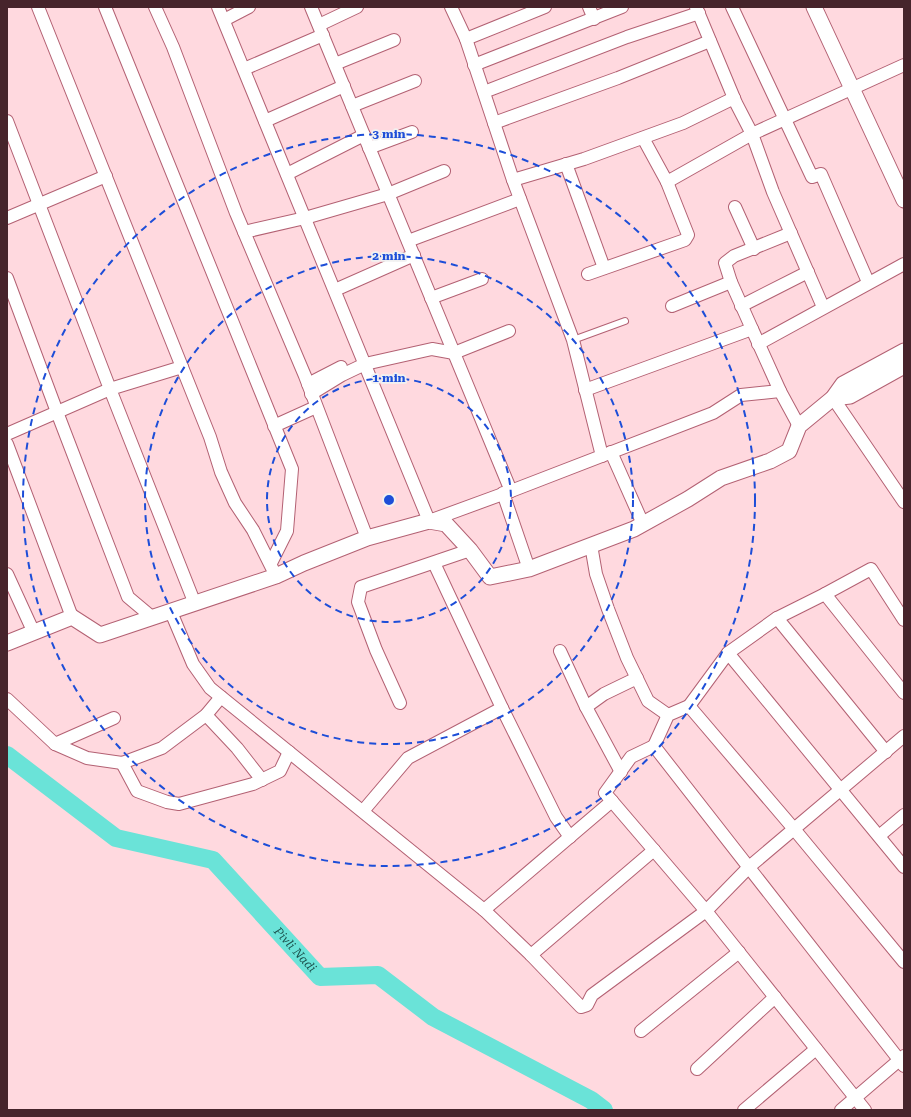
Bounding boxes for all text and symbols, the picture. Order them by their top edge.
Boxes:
text: 3 min [372,127,406,141]
text: 2 min [372,249,406,263]
text: 1 min [372,371,406,385]
centre of rings [382,493,396,507]
water label: Pivli Nadi [270,924,319,975]

